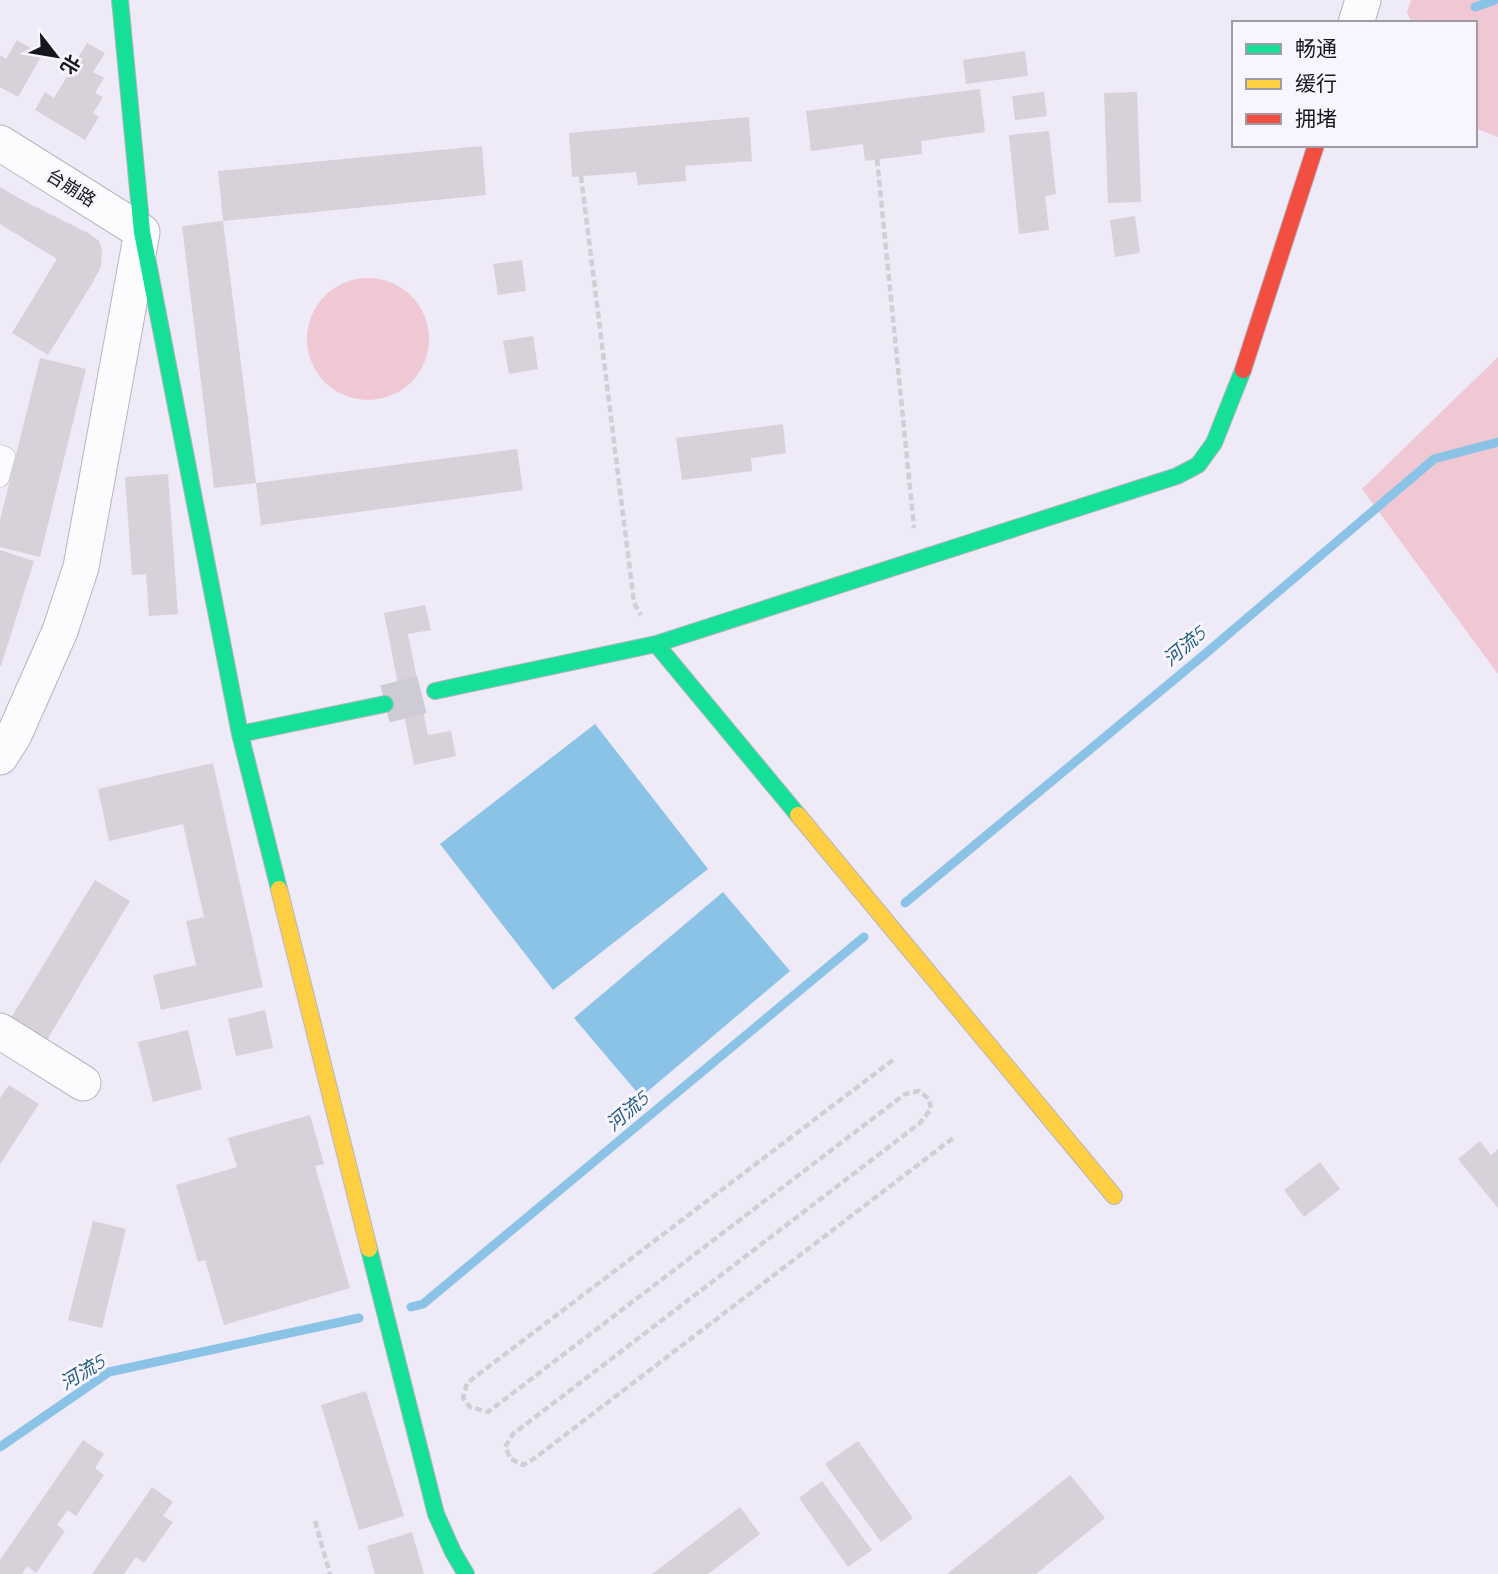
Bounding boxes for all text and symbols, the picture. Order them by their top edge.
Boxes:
north arrow [21,21,91,91]
legend [1232,21,1477,147]
text: 畅通 [1295,35,1337,61]
text: 北 [55,50,86,79]
text: 缓行 [1295,70,1337,96]
text: 拥堵 [1295,105,1337,131]
street label: 台崩路 [42,164,100,212]
water label: 河流5 [1158,620,1212,671]
water label: 河流5 [601,1085,655,1136]
water label: 河流5 [55,1348,111,1395]

